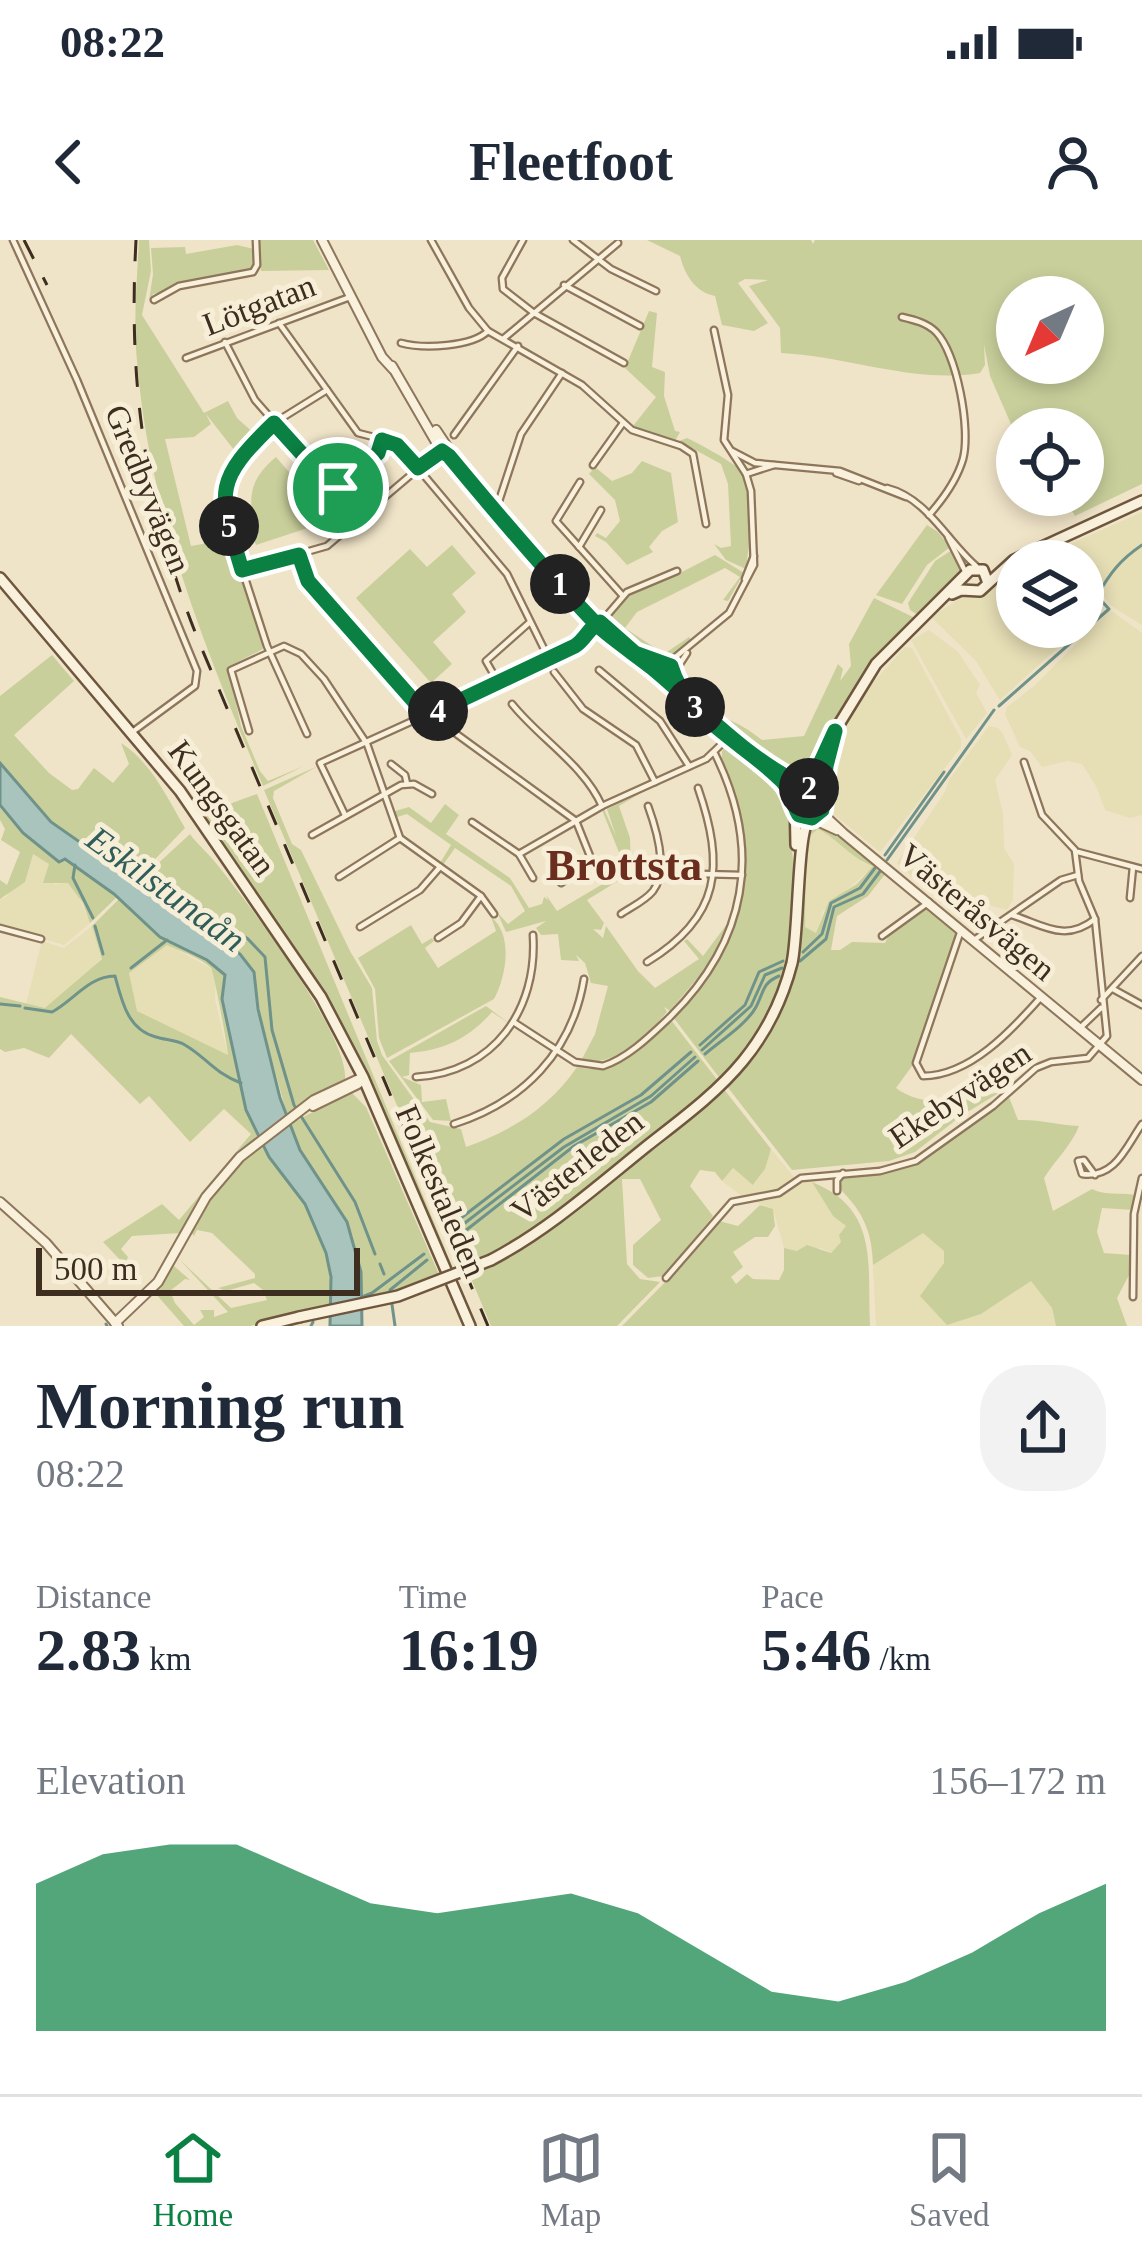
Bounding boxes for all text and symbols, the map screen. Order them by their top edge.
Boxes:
text: 08:22 [60,17,165,67]
icon: back [36,129,102,195]
icon: person [1040,129,1106,195]
text: Fleetfoot [469,132,673,192]
street label: Lötgatan [198,267,320,343]
north arrow [996,276,1104,384]
map controls [996,276,1104,648]
street label: Gredbyvägen [98,400,198,578]
button: locate [996,408,1104,516]
pin [287,437,389,539]
icon: arrive [305,455,371,521]
pin: 5 [199,496,259,556]
text: 5 [221,508,237,544]
button: layers [996,540,1104,648]
pin: 1 [530,554,590,614]
text: 1 [552,566,568,602]
pin: 3 [665,677,725,737]
pin: 4 [408,681,468,741]
text: 3 [687,689,703,725]
text: 4 [430,693,446,729]
street label: Kungsgatan [161,734,283,882]
pin: 2 [779,758,839,818]
text: 2 [801,770,817,806]
water label: Eskilstunaån [78,818,253,960]
street label: Västeråsvägen [892,836,1062,988]
district label: Brottsta [546,840,702,890]
street label: Ekebyvägen [882,1034,1038,1156]
street label: Folkestaleden [389,1100,493,1282]
street label: Västerleden [504,1103,650,1229]
scale bar [36,1242,360,1295]
text: 500 m [54,1251,137,1287]
button: share [980,1365,1106,1491]
text: Morning run [36,1369,405,1442]
text: 08:22 [36,1452,125,1495]
text: Distance [36,1579,151,1615]
text: Time [399,1579,467,1615]
text: Pace [761,1579,824,1615]
text: 2.83 [36,1617,141,1683]
text: 16:19 [399,1617,539,1683]
text: 5:46 [761,1617,871,1683]
text: km [141,1641,191,1677]
text: /km [871,1641,931,1677]
text: Elevation [36,1759,185,1802]
text: 156–172 m [929,1759,1106,1802]
tab: Home [152,2125,233,2234]
tab: Map [538,2125,604,2234]
tab: Saved [909,2125,990,2234]

